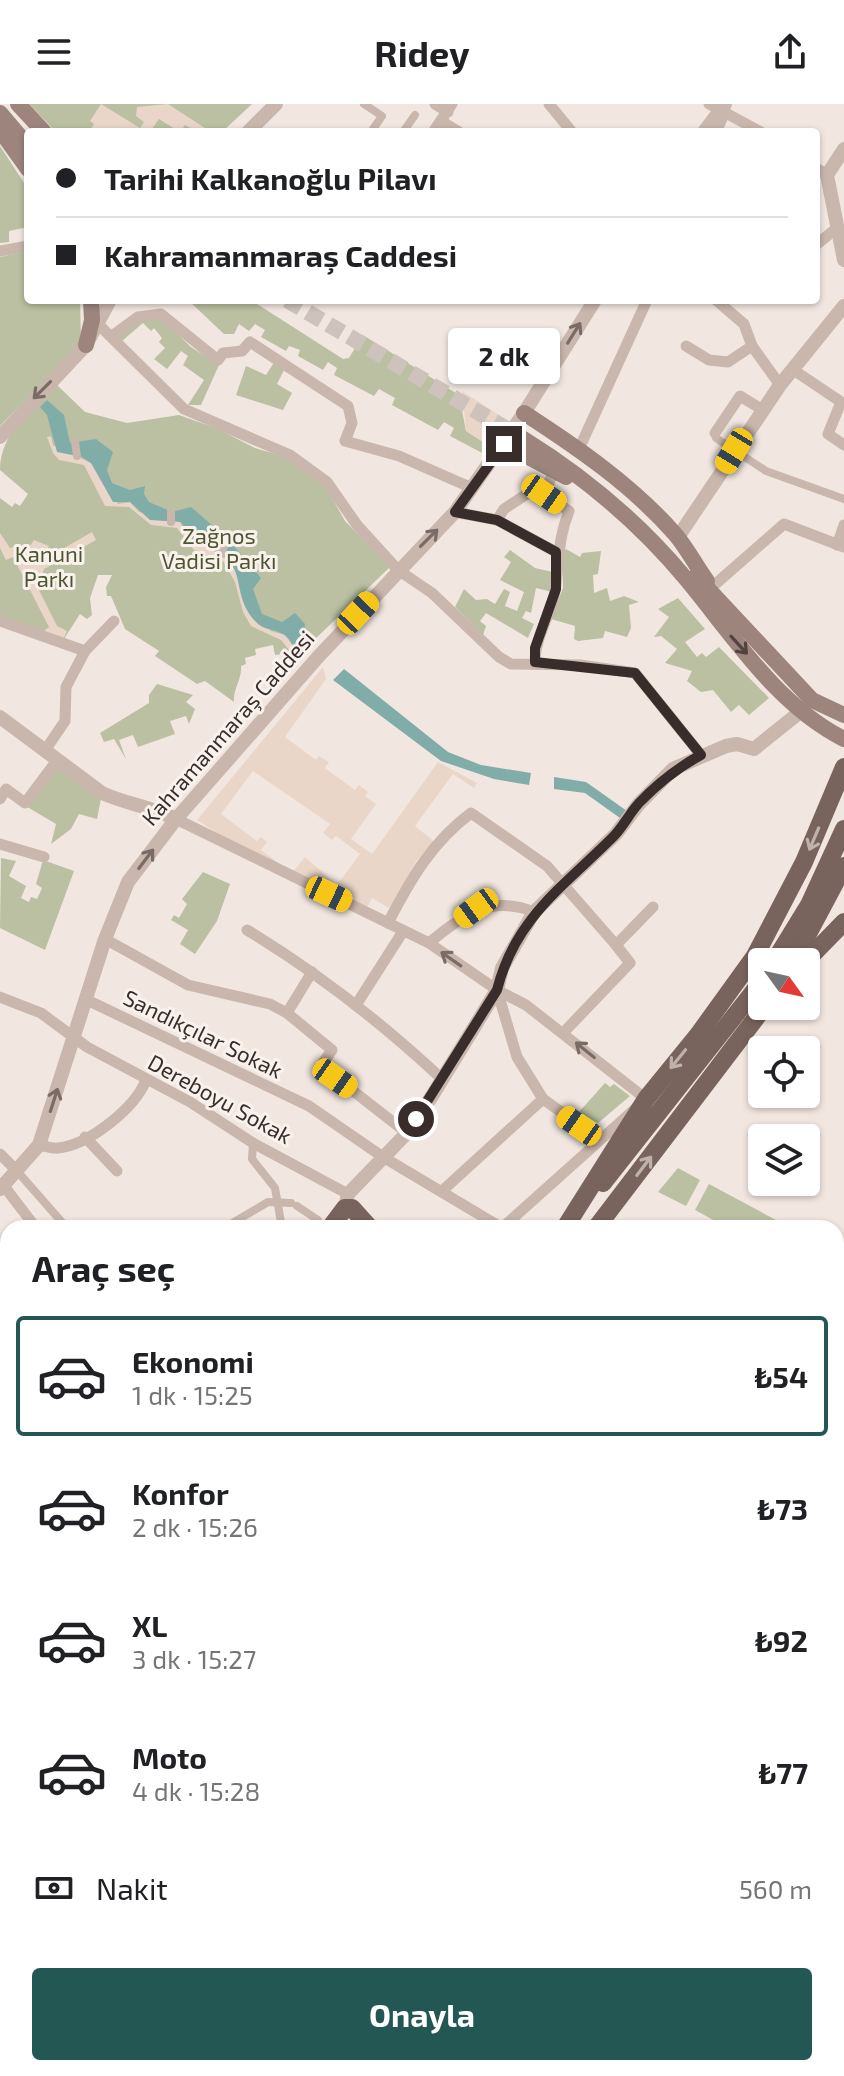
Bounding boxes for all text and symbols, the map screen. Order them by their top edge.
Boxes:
icon: menu [32,30,76,74]
icon: share [768,30,812,74]
text: Ridey [374,31,470,74]
text: Tarihi Kalkanoğlu Pilavı [104,160,437,196]
text: Kahramanmaraş Caddesi [104,237,457,273]
one-way arrow [566,322,583,344]
callout: 2 dk [448,328,560,384]
text: 2 dk [479,340,529,371]
one-way arrow [32,380,51,400]
car [711,424,757,478]
route end [486,426,522,462]
car [517,470,571,518]
park label: Zağnos Vadisi Parkı [162,522,276,573]
one-way arrow [419,529,438,548]
park label: Kanuni Parkı [15,540,83,591]
car [333,587,383,639]
street label: Kahramanmaraş Caddesi [136,625,320,831]
one-way arrow [730,634,748,654]
one-way arrow [806,826,821,851]
one-way arrow [137,849,154,870]
car [302,873,356,915]
car [450,884,502,932]
north arrow [748,948,820,1020]
map controls [748,948,820,1196]
one-way arrow [441,951,462,968]
street label: Sandıkçılar Sokak [119,983,287,1085]
button: locate [748,1036,820,1108]
one-way arrow [575,1041,596,1059]
street label: Dereboyu Sokak [144,1048,297,1148]
one-way arrow [669,1049,687,1069]
car [308,1054,362,1102]
one-way arrow [47,1088,62,1113]
route start [398,1101,434,1137]
car [552,1102,606,1150]
button: layers [748,1124,820,1196]
one-way arrow [635,1156,652,1177]
text: Araç seç [32,1246,175,1289]
icon: car [36,1340,108,1412]
text: Ekonomi [132,1343,254,1379]
text: ₺54 [754,1358,808,1394]
text: 1 dk · 15:25 [132,1379,253,1410]
icon: car [36,1472,108,1544]
text: Konfor [132,1475,229,1511]
text: ₺73 [757,1490,808,1526]
text: 2 dk · 15:26 [132,1511,258,1542]
icon: car [36,1604,108,1676]
text: XL [132,1607,167,1643]
text: ₺92 [755,1622,808,1658]
text: 3 dk · 15:27 [132,1643,256,1674]
icon: car [36,1736,108,1808]
text: Moto [132,1739,207,1775]
text: ₺77 [758,1754,808,1790]
text: 4 dk · 15:28 [132,1775,260,1806]
icon: cash [32,1866,76,1910]
text: Nakit [96,1870,168,1906]
text: 560 m [739,1873,812,1904]
button: Onayla [32,1968,812,2060]

